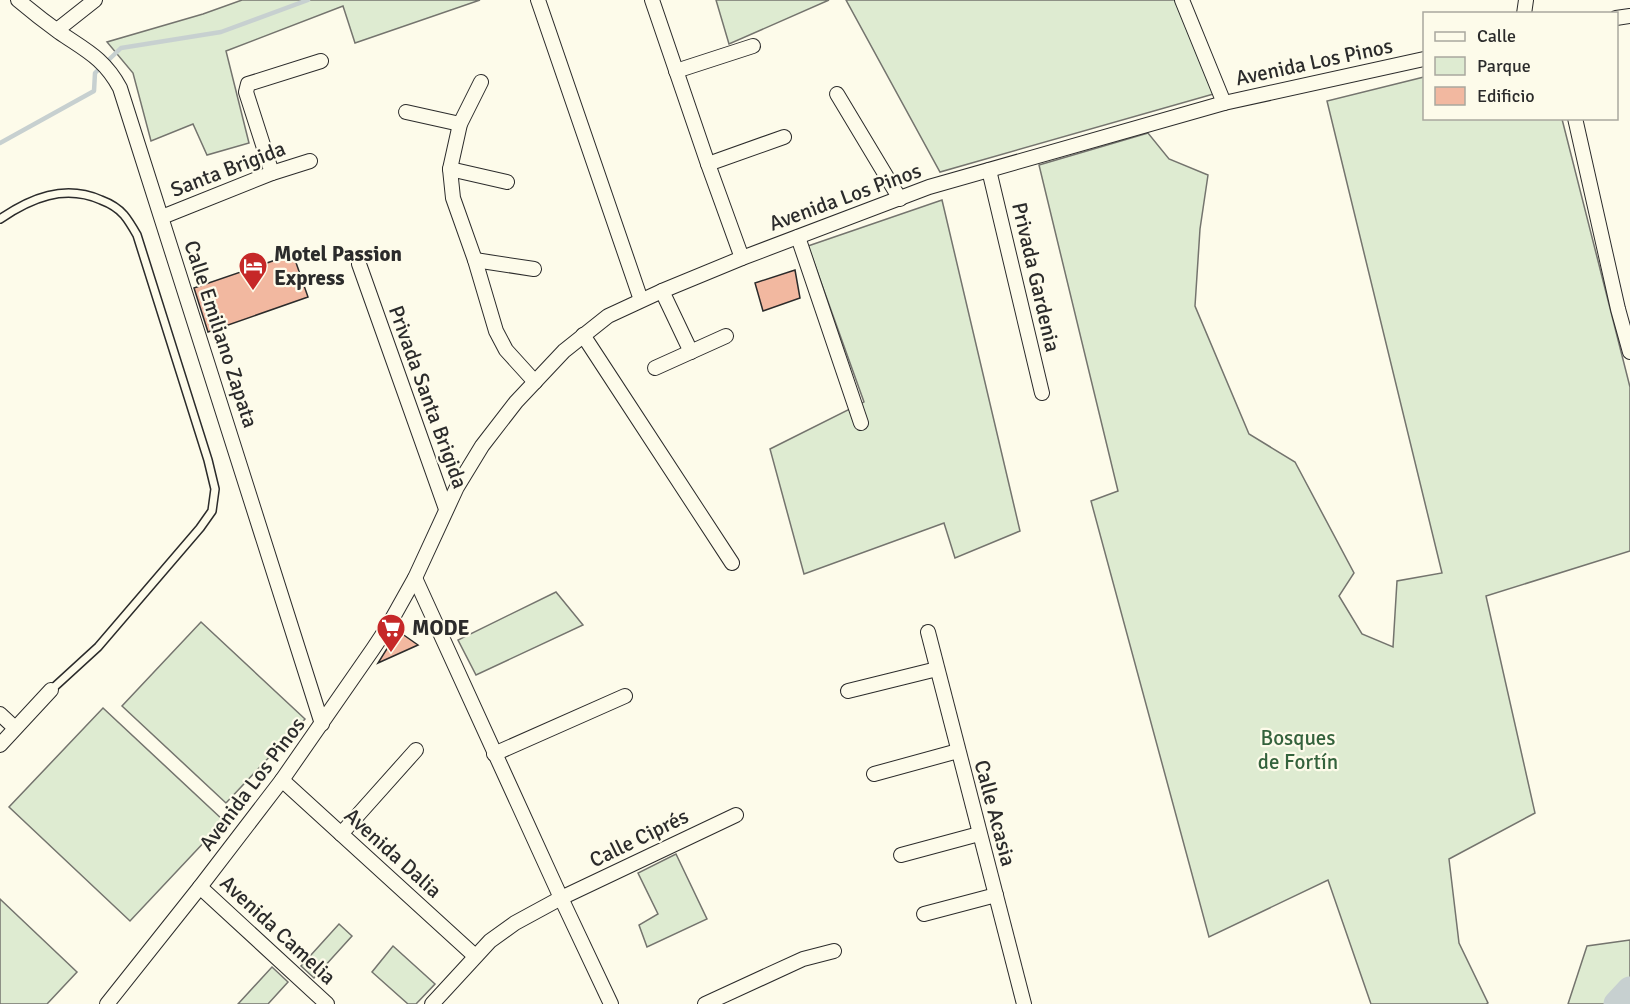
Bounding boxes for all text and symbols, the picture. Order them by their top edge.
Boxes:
legend [1423,12,1618,120]
text: Calle [1477,25,1516,47]
street label: Avenida Los Pinos [1233,33,1395,91]
text: Parque [1477,55,1531,77]
text: Edificio [1477,85,1535,107]
street label: Santa Brigida [167,135,289,203]
street label: Avenida Los Pinos [765,157,925,237]
street label: Privada Gardenia [1006,200,1066,354]
street label: Calle Emiliano Zapata [178,237,264,431]
place label: Motel Passion Express [274,241,402,291]
hotel icon: Motel Passion Express [237,250,269,292]
street label: Privada Santa Brigida [383,302,473,492]
supermarket icon: MODE [375,612,407,654]
place label: MODE [412,615,470,641]
street label: Avenida Los Pinos [193,712,311,856]
park label: Bosques de Fortín [1258,725,1338,775]
street label: Calle Acasia [968,757,1022,869]
street label: Avenida Dalia [339,802,447,904]
street label: Calle Ciprés [585,803,693,873]
street label: Avenida Camelia [215,870,341,990]

